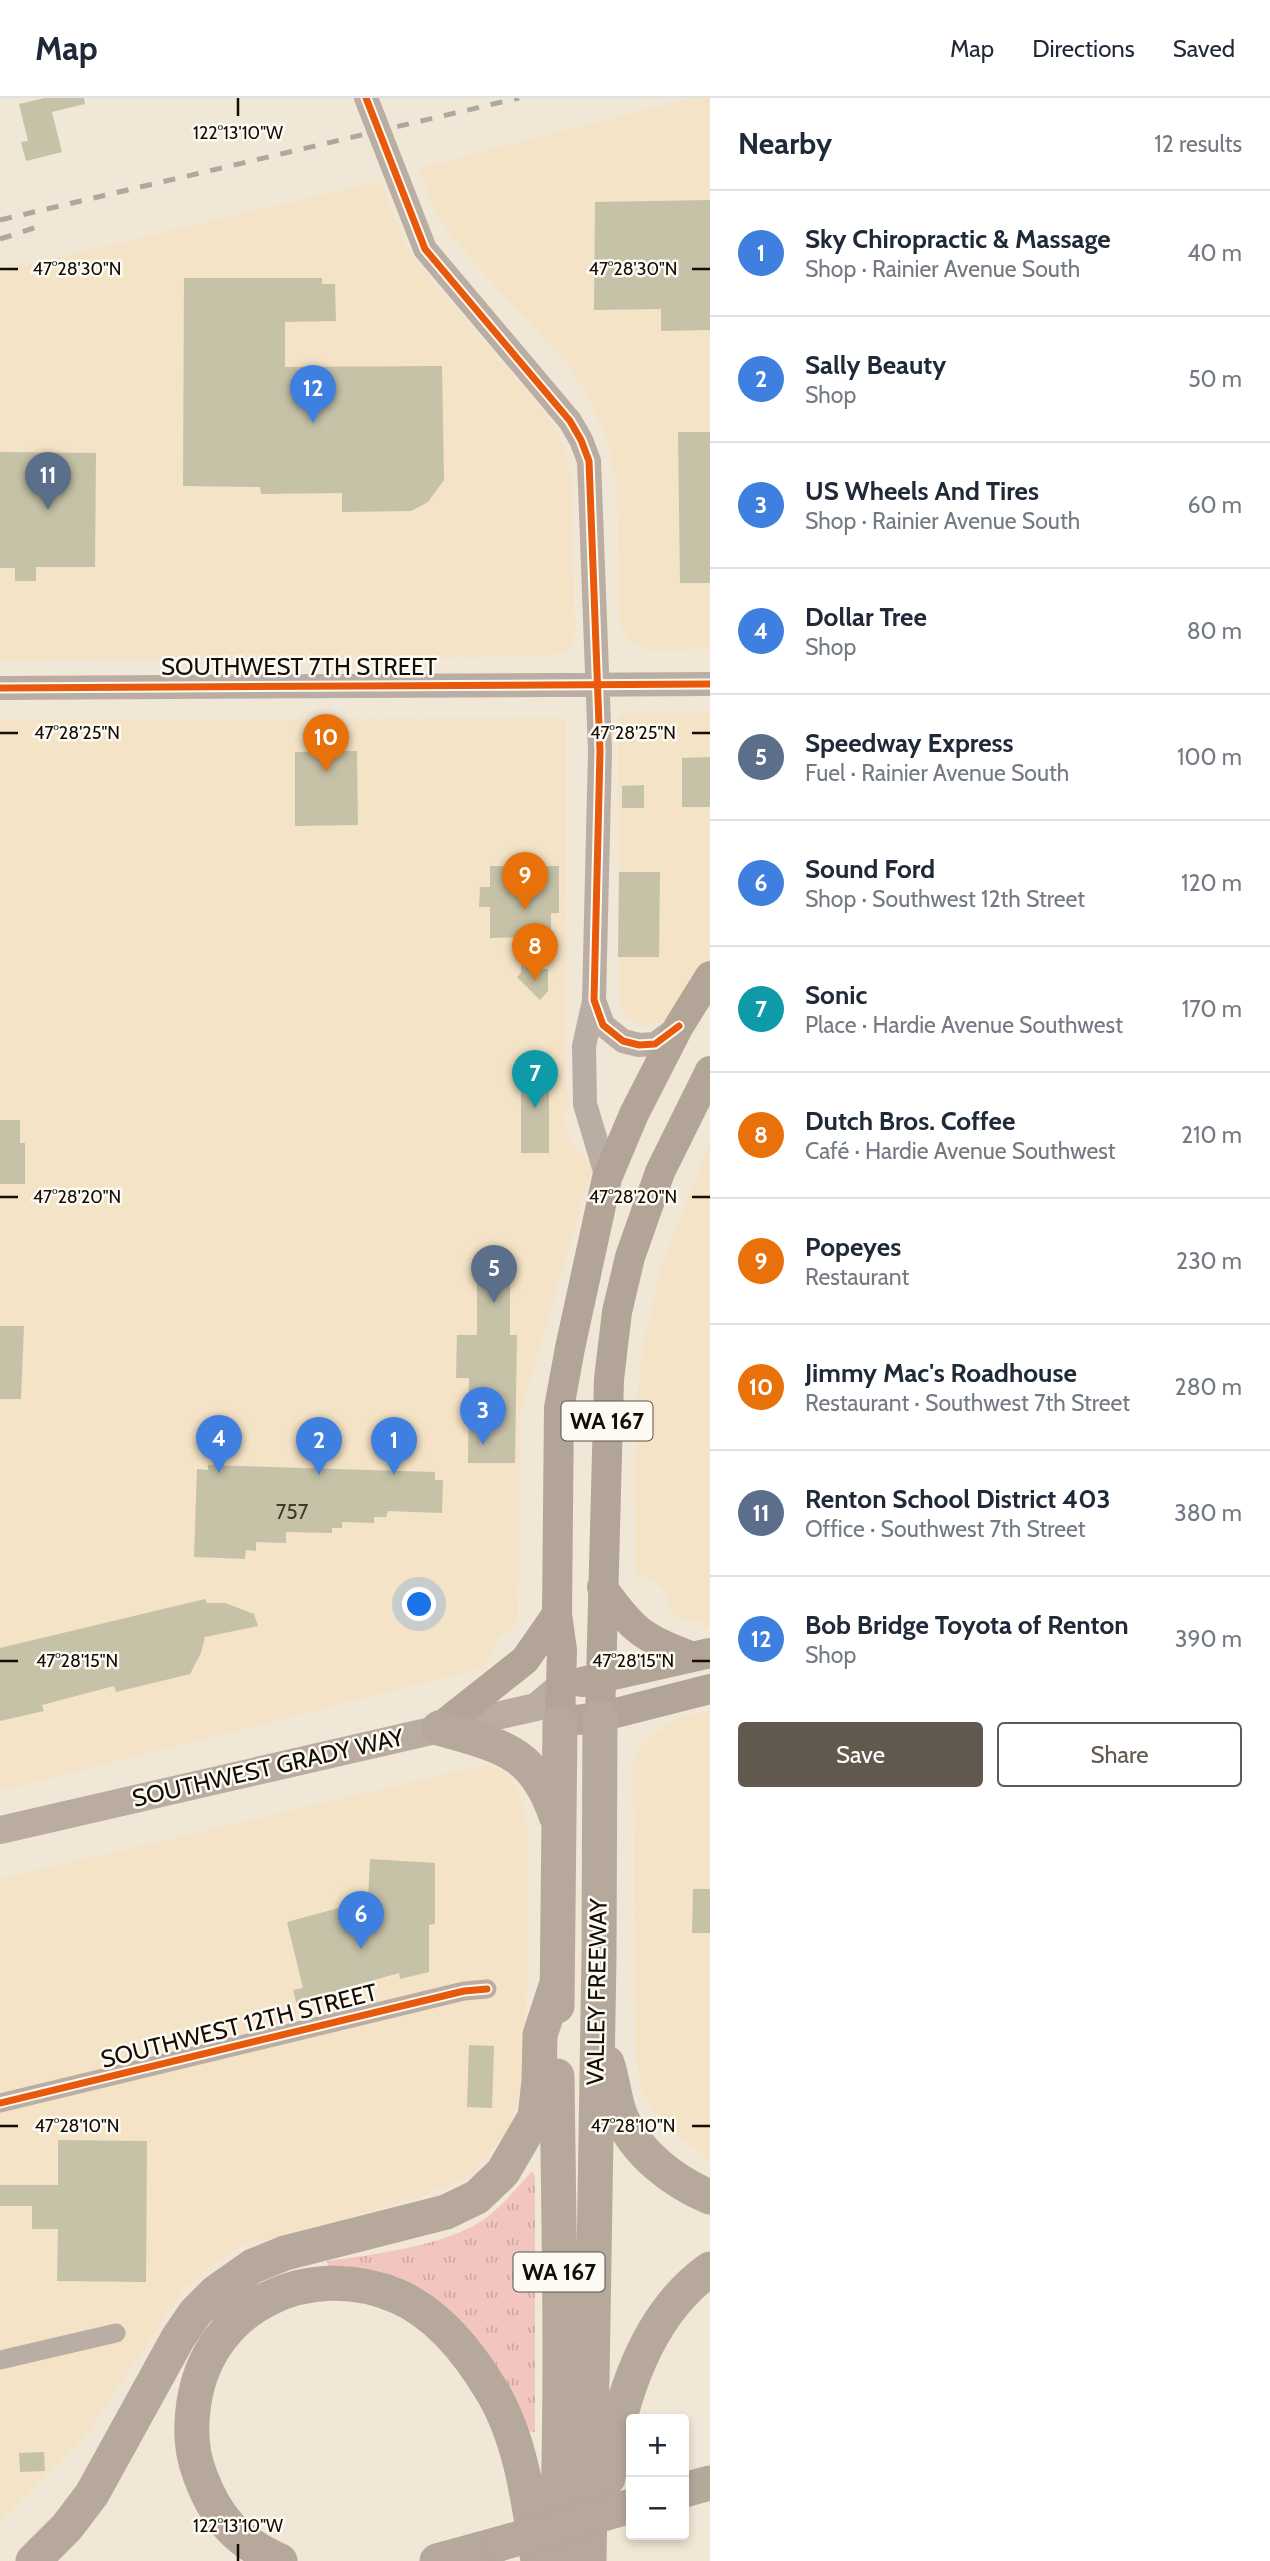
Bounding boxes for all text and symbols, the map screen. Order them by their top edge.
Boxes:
text: Map [35,28,98,68]
text: Map [950,34,994,63]
text: Directions [1032,34,1135,63]
text: Saved [1173,34,1235,63]
text: 122°13'10"W [193,122,283,144]
text: Nearby [738,125,832,162]
text: 12 results [1154,130,1242,158]
text: Sky Chiropractic & Massage [805,223,1111,255]
text: 1 [757,239,765,267]
text: 40 m [1187,239,1242,267]
text: Shop · Rainier Avenue South [805,255,1080,283]
text: 47°28'30"N [33,258,121,280]
text: 47°28'30"N [589,258,677,280]
text: Sally Beauty [805,349,946,381]
pin: 12 [290,365,336,423]
text: 2 [755,365,767,393]
text: 50 m [1188,365,1242,393]
text: Shop [805,381,856,409]
pin: 11 [25,452,71,510]
text: US Wheels And Tires [805,475,1039,507]
text: 3 [755,491,767,519]
text: 60 m [1188,491,1242,519]
text: Shop · Rainier Avenue South [805,507,1080,535]
text: Dollar Tree [805,601,927,633]
text: 4 [754,617,768,645]
text: 80 m [1187,617,1242,645]
text: Shop [805,633,856,661]
street label: SOUTHWEST 7TH STREET [161,652,437,681]
pin: 10 [303,714,349,772]
text: 47°28'25"N [34,722,120,744]
text: 47°28'25"N [590,722,676,744]
text: Speedway Express [805,727,1014,759]
text: 5 [755,743,767,771]
text: 100 m [1177,743,1242,771]
text: Fuel · Rainier Avenue South [805,759,1069,787]
pin: 9 [502,852,548,910]
text: Sound Ford [805,853,935,885]
text: 6 [755,869,767,897]
text: 120 m [1181,869,1242,897]
text: Shop · Southwest 12th Street [805,885,1085,913]
pin: 8 [512,923,558,981]
text: Sonic [805,979,867,1011]
text: 7 [755,995,767,1023]
text: 170 m [1182,995,1242,1023]
text: Place · Hardie Avenue Southwest [805,1011,1123,1039]
pin: 7 [512,1050,558,1108]
text: Dutch Bros. Coffee [805,1105,1015,1137]
text: 8 [754,1121,768,1149]
text: 210 m [1181,1121,1242,1149]
text: Café · Hardie Avenue Southwest [805,1137,1116,1165]
text: 47°28'20"N [33,1186,121,1208]
text: 47°28'20"N [589,1186,677,1208]
text: Popeyes [805,1231,901,1263]
pin: 5 [471,1245,517,1303]
text: 9 [755,1247,767,1275]
text: 230 m [1176,1247,1242,1275]
text: Restaurant [805,1263,909,1291]
text: Jimmy Mac's Roadhouse [805,1357,1077,1389]
text: 10 [749,1373,773,1401]
text: 280 m [1175,1373,1242,1401]
pin: 3 [460,1387,506,1445]
text: Restaurant · Southwest 7th Street [805,1389,1130,1417]
road number: WA 167 [562,1402,652,1440]
pin: 4 [196,1415,242,1473]
pin: 2 [296,1417,342,1475]
pin: 1 [371,1417,417,1475]
text: Renton School District 403 [805,1483,1111,1515]
house number: 757 [276,1499,309,1524]
text: 11 [753,1499,769,1527]
text: 380 m [1174,1499,1242,1527]
text: Office · Southwest 7th Street [805,1515,1086,1543]
your location [402,1587,436,1621]
text: Bob Bridge Toyota of Renton [805,1609,1129,1641]
text: 12 [751,1625,771,1653]
text: 390 m [1175,1625,1242,1653]
text: Shop [805,1641,856,1669]
text: 47°28'15"N [36,1650,118,1672]
text: 47°28'15"N [592,1650,674,1672]
street label: SOUTHWEST GRADY WAY [129,1722,407,1813]
button: Save [738,1722,983,1787]
button: Share [997,1722,1242,1787]
pin: 6 [338,1891,384,1949]
street label: VALLEY FREEWAY [580,1898,613,2086]
street label: SOUTHWEST 12TH STREET [98,1977,380,2074]
text: 47°28'10"N [34,2115,120,2137]
text: 47°28'10"N [590,2115,676,2137]
road number: WA 167 [514,2252,604,2292]
map controls [626,2414,689,2540]
button: + [626,2414,689,2477]
button: − [626,2477,689,2540]
text: 122°13'10"W [193,2515,283,2537]

